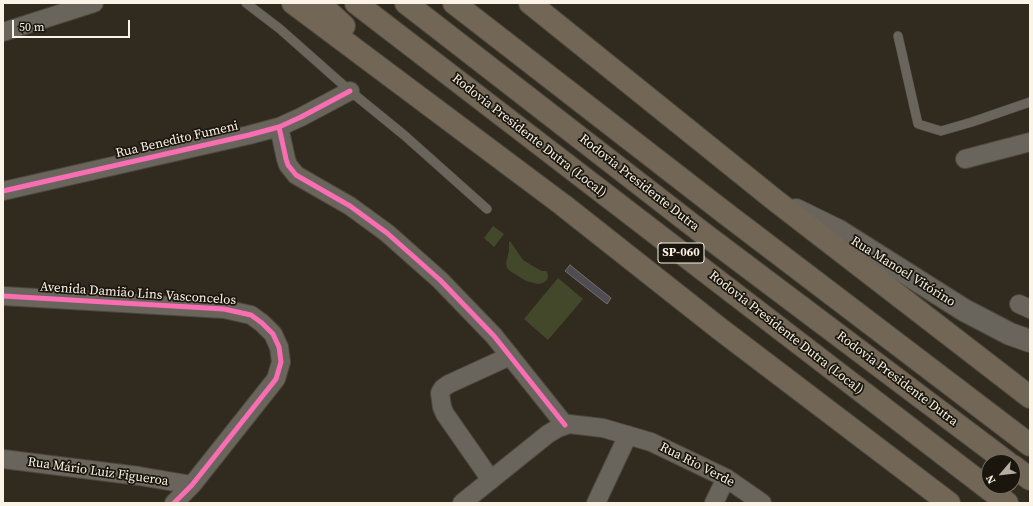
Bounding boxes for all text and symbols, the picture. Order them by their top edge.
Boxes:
scale bar [14,12,132,38]
text: 50 m [19,19,45,35]
street label: Rodovia Presidente Dutra (Local) [449,71,609,201]
street label: Rua Benedito Fumeni [114,118,240,162]
street label: Rodovia Presidente Dutra [576,131,702,235]
street label: Rua Manoel Vitórino [848,234,958,310]
road number: SP-060 [658,243,704,263]
street label: Rodovia Presidente Dutra (Local) [706,268,866,398]
street label: Avenida Damião Lins Vasconcelos [39,279,237,309]
street label: Rodovia Presidente Dutra [833,328,961,430]
street label: Rua Rio Verde [657,439,737,491]
street label: Rua Mário Luiz Figueroa [27,454,169,490]
north arrow [981,454,1021,494]
text: N [982,472,999,486]

